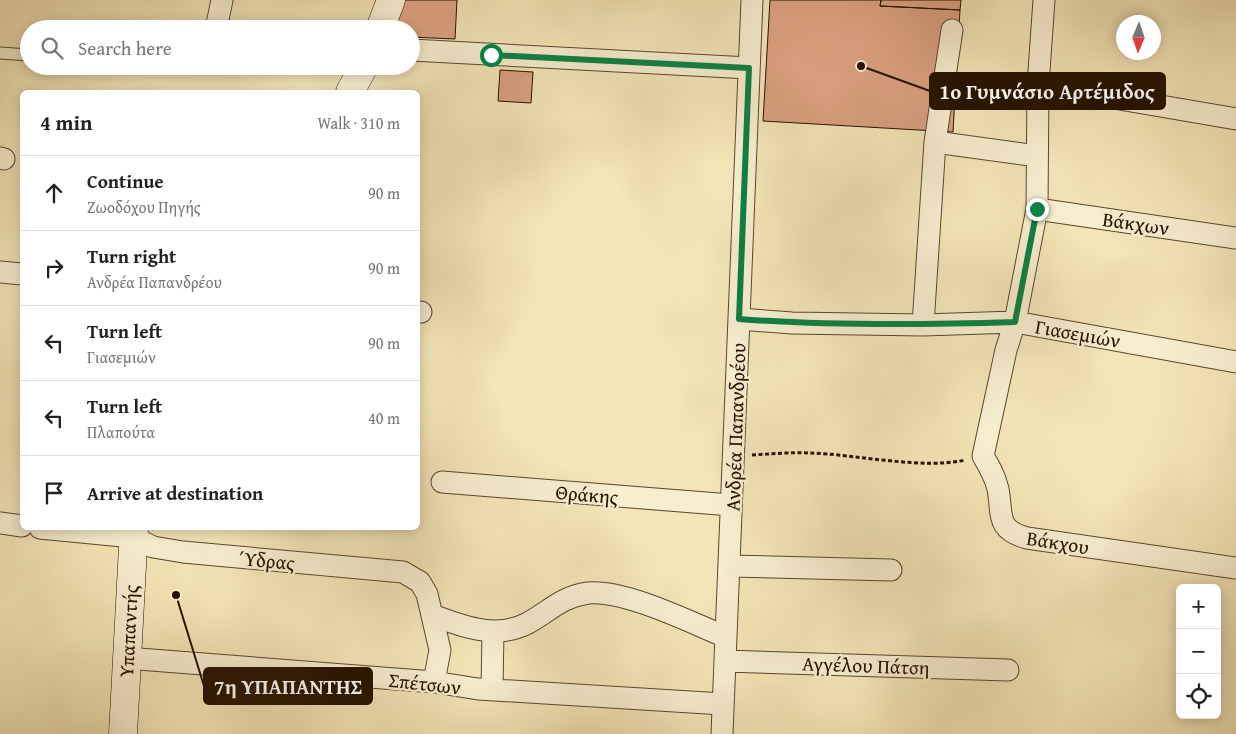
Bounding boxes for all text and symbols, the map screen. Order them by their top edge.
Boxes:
north arrow [1116,15,1161,60]
search box [20,20,420,75]
icon: search [38,34,66,62]
text: Search here [78,34,172,62]
route start [480,44,503,67]
callout: 1ο Γυμνάσιο Αρτέμιδος [930,73,1165,109]
text: 1ο Γυμνάσιο Αρτέμιδος [939,76,1155,107]
text: 4 min [40,107,92,138]
text: Walk · 310 m [317,111,400,135]
text: Continue [87,167,164,195]
icon: ahead [40,179,68,207]
text: 90 m [368,181,400,205]
text: Ζωοδόχου Πηγής [87,195,201,219]
route end [1026,198,1049,221]
street label: Βάκχων [1101,204,1171,242]
text: Turn right [87,242,176,270]
icon: right [40,254,68,282]
text: 90 m [368,256,400,280]
text: Ανδρέα Παπανδρέου [87,270,222,294]
street label: Γιασεμιών [1033,311,1123,355]
text: Turn left [87,317,162,345]
icon: left [40,329,68,357]
text: 90 m [368,331,400,355]
street label: Ανδρέα Παπανδρέου [718,342,752,512]
text: Γιασεμιών [87,345,156,369]
text: Turn left [87,392,162,420]
icon: left [40,404,68,432]
text: 40 m [368,406,400,430]
text: Πλαπούτα [87,420,155,444]
street label: Θράκης [554,477,620,511]
icon: arrive [40,479,68,507]
text: Arrive at destination [87,479,263,507]
street label: Βάκχου [1025,523,1091,561]
street label: Ύδρας [238,543,297,577]
street label: Υπαπαντής [111,583,145,679]
map controls [1176,584,1221,719]
button: + [1176,584,1221,629]
button: − [1176,629,1221,674]
street label: Αγγέλου Πάτση [802,648,930,682]
street label: Σπέτσων [387,665,463,701]
callout: 7η ΥΠΑΠΑΝΤΗΣ [204,668,372,704]
text: 7η ΥΠΑΠΑΝΤΗΣ [214,671,362,702]
button: locate [1176,674,1221,719]

